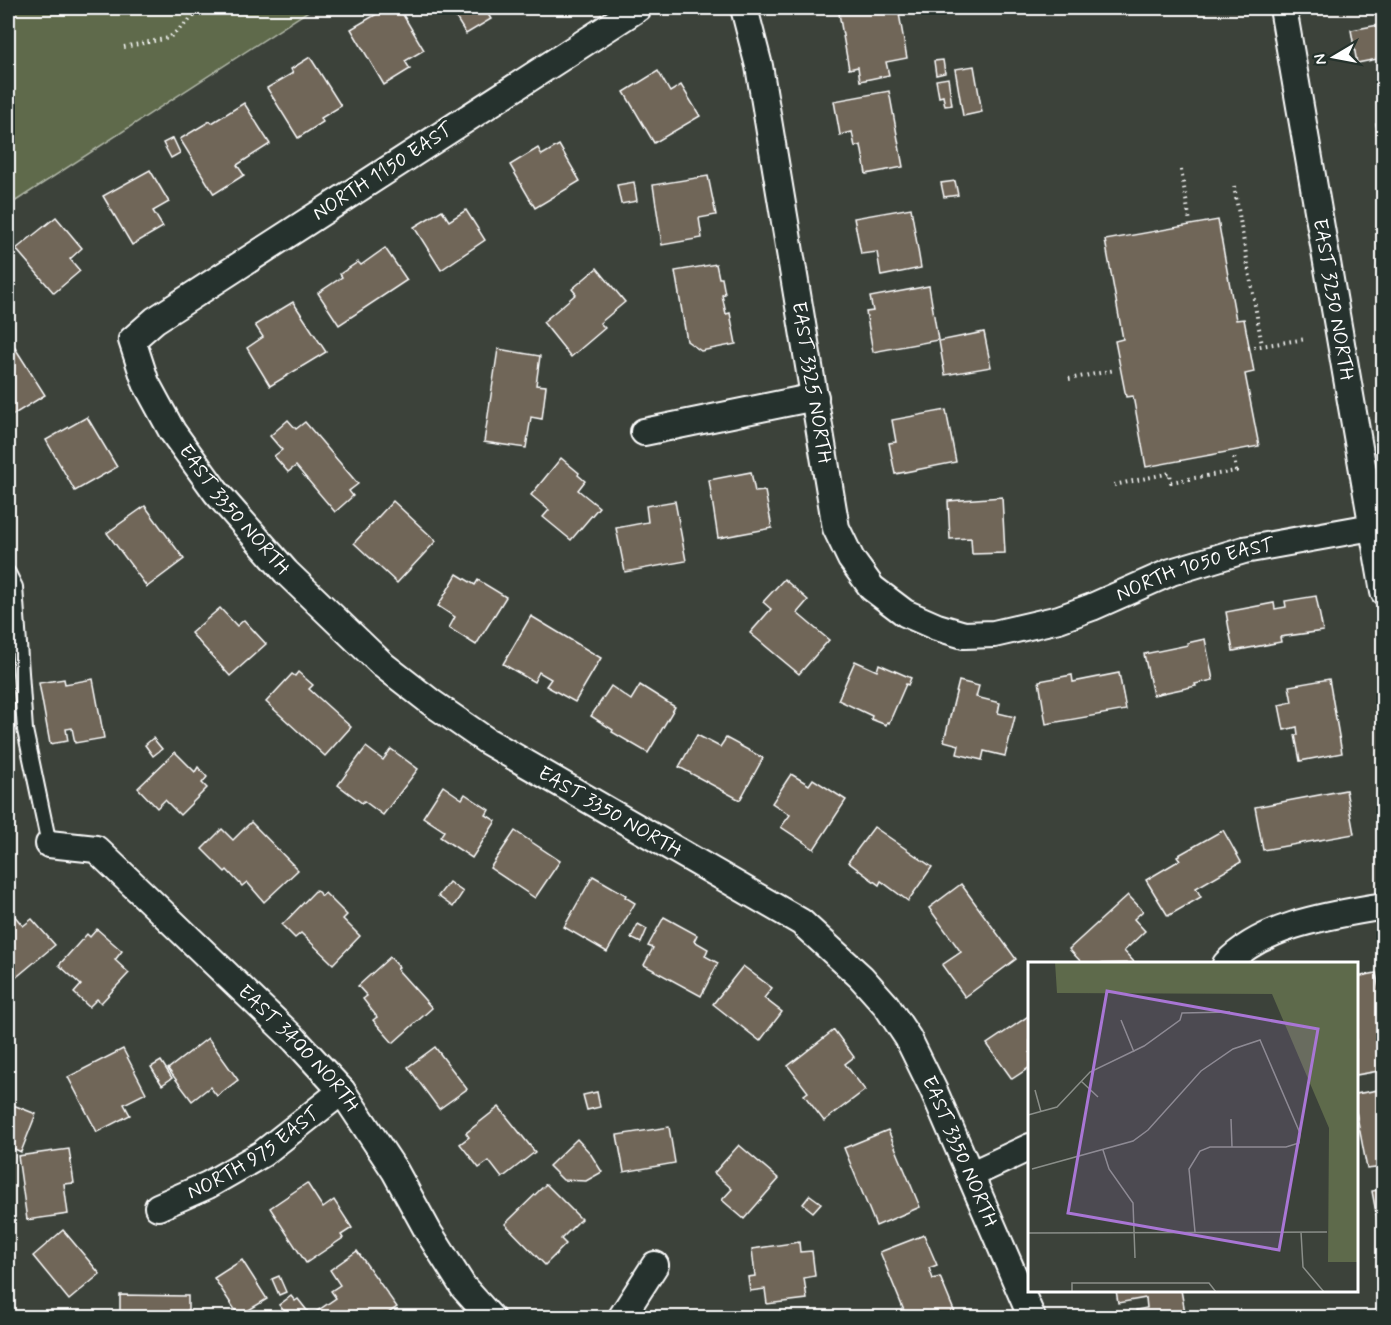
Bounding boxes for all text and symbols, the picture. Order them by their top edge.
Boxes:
north arrow [1304,27,1364,87]
text: N [1309,52,1332,66]
street label: NORTH 1150 EAST [308,116,460,228]
street label: EAST 3250 NORTH [1306,216,1361,383]
street label: EAST 3325 NORTH [785,300,839,466]
street label: EAST 3350 NORTH [172,439,296,581]
street label: NORTH 1050 EAST [1112,531,1277,608]
street label: EAST 3350 NORTH [533,760,687,864]
inset map [1028,962,1358,1292]
street label: EAST 3400 NORTH [232,979,366,1118]
street label: EAST 3350 NORTH [915,1071,1005,1231]
street label: NORTH 975 EAST [183,1099,326,1206]

